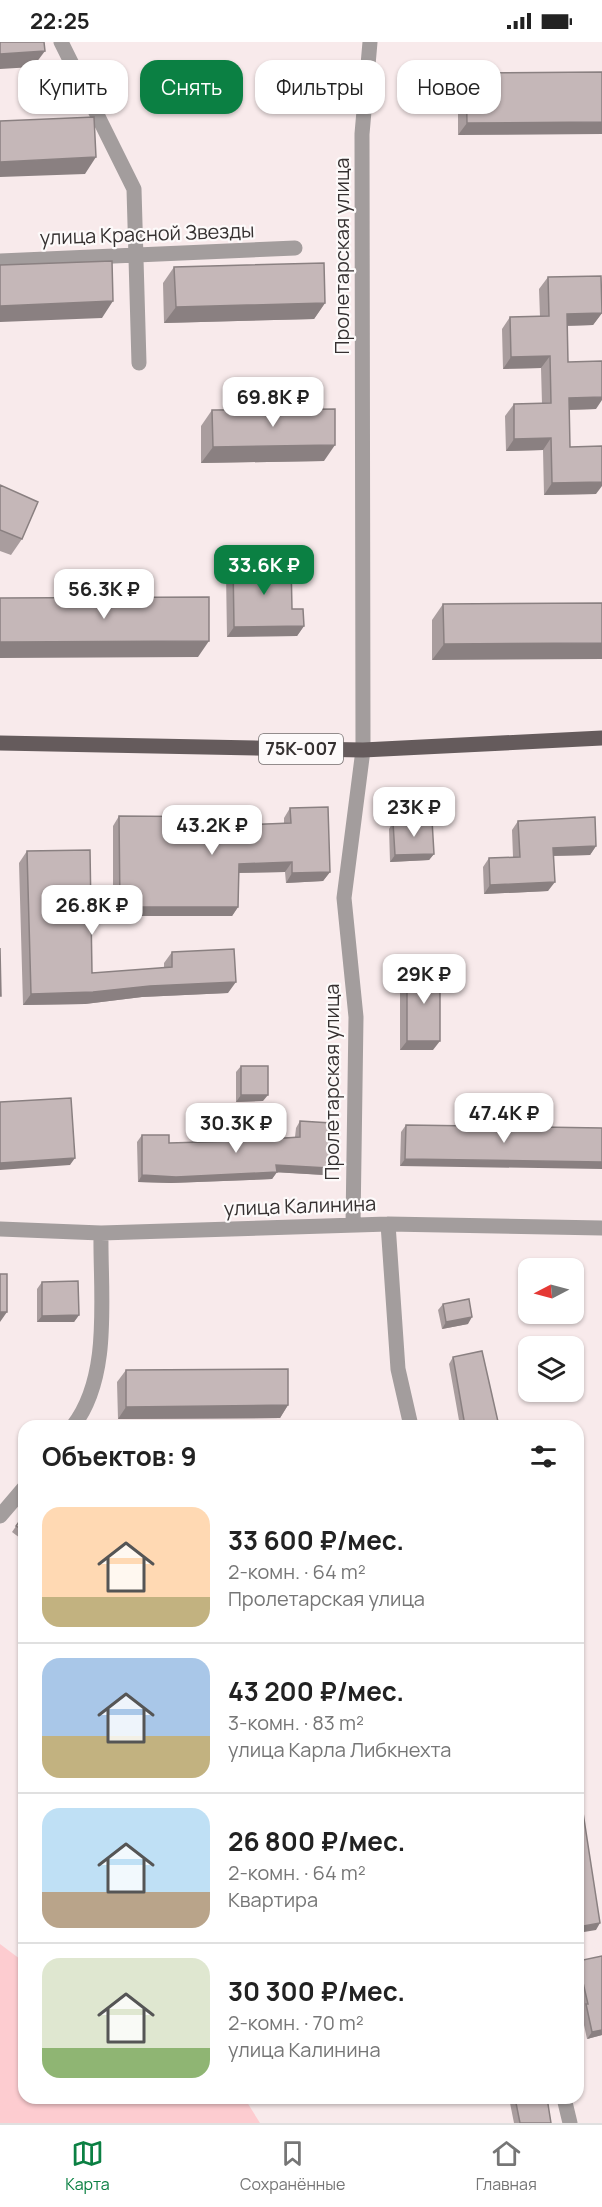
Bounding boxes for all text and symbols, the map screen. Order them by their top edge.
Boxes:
text: 22:25 [30,6,90,36]
chip: Купить [18,60,128,114]
chip: Снять [140,60,243,114]
chip: Фильтры [255,60,385,114]
chip: Новое [397,60,501,114]
street label: Пролетарская улица [328,158,355,354]
street label: улица Красной Звезды [39,216,255,251]
pin: 69.8K ₽ [218,377,328,428]
text: 69.8K ₽ [237,383,309,410]
pin: 33.6K ₽ [209,545,319,596]
text: 33.6K ₽ [228,551,300,578]
pin: 56.3K ₽ [49,569,159,620]
text: 56.3K ₽ [68,575,140,602]
road number: 75К-007 [259,734,343,764]
pin: 23K ₽ [372,787,456,838]
text: 23K ₽ [387,793,441,820]
pin: 43.2K ₽ [157,805,267,856]
text: 43.2K ₽ [176,811,248,838]
pin: 26.8K ₽ [37,885,147,936]
text: 26.8K ₽ [56,891,128,918]
pin: 29K ₽ [382,954,466,1005]
text: 29K ₽ [397,960,451,987]
street label: Пролетарская улица [318,984,345,1180]
pin: 47.4K ₽ [449,1093,559,1144]
text: 47.4K ₽ [469,1099,540,1126]
pin: 30.3K ₽ [181,1103,291,1154]
text: 30.3K ₽ [200,1109,272,1136]
street label: улица Калинина [223,1189,377,1222]
north arrow [518,1258,584,1324]
map controls [518,1258,584,1402]
button: layers [518,1336,584,1402]
text: Объектов: 9 [42,1438,197,1474]
icon: filters [527,1440,560,1473]
text: 33 600 ₽/мес. [228,1522,404,1558]
icon: home [90,1531,162,1603]
text: 2-комн. · 64 m² [228,1558,366,1585]
text: Пролетарская улица [228,1585,425,1612]
text: 43 200 ₽/мес. [228,1673,404,1709]
icon: home [90,1682,162,1754]
text: 3-комн. · 83 m² [228,1709,364,1736]
text: улица Карла Либкнехта [228,1736,451,1763]
text: 26 800 ₽/мес. [228,1823,405,1859]
icon: home [90,1832,162,1904]
text: 2-комн. · 64 m² [228,1859,366,1886]
text: Квартира [228,1886,318,1913]
text: 30 300 ₽/мес. [228,1973,405,2009]
icon: home [90,1982,162,2054]
text: 2-комн. · 70 m² [228,2009,364,2036]
text: улица Калинина [228,2036,381,2063]
tab: Карта [65,2137,110,2195]
tab: Сохранённые [240,2137,345,2195]
tab: Главная [476,2137,537,2195]

